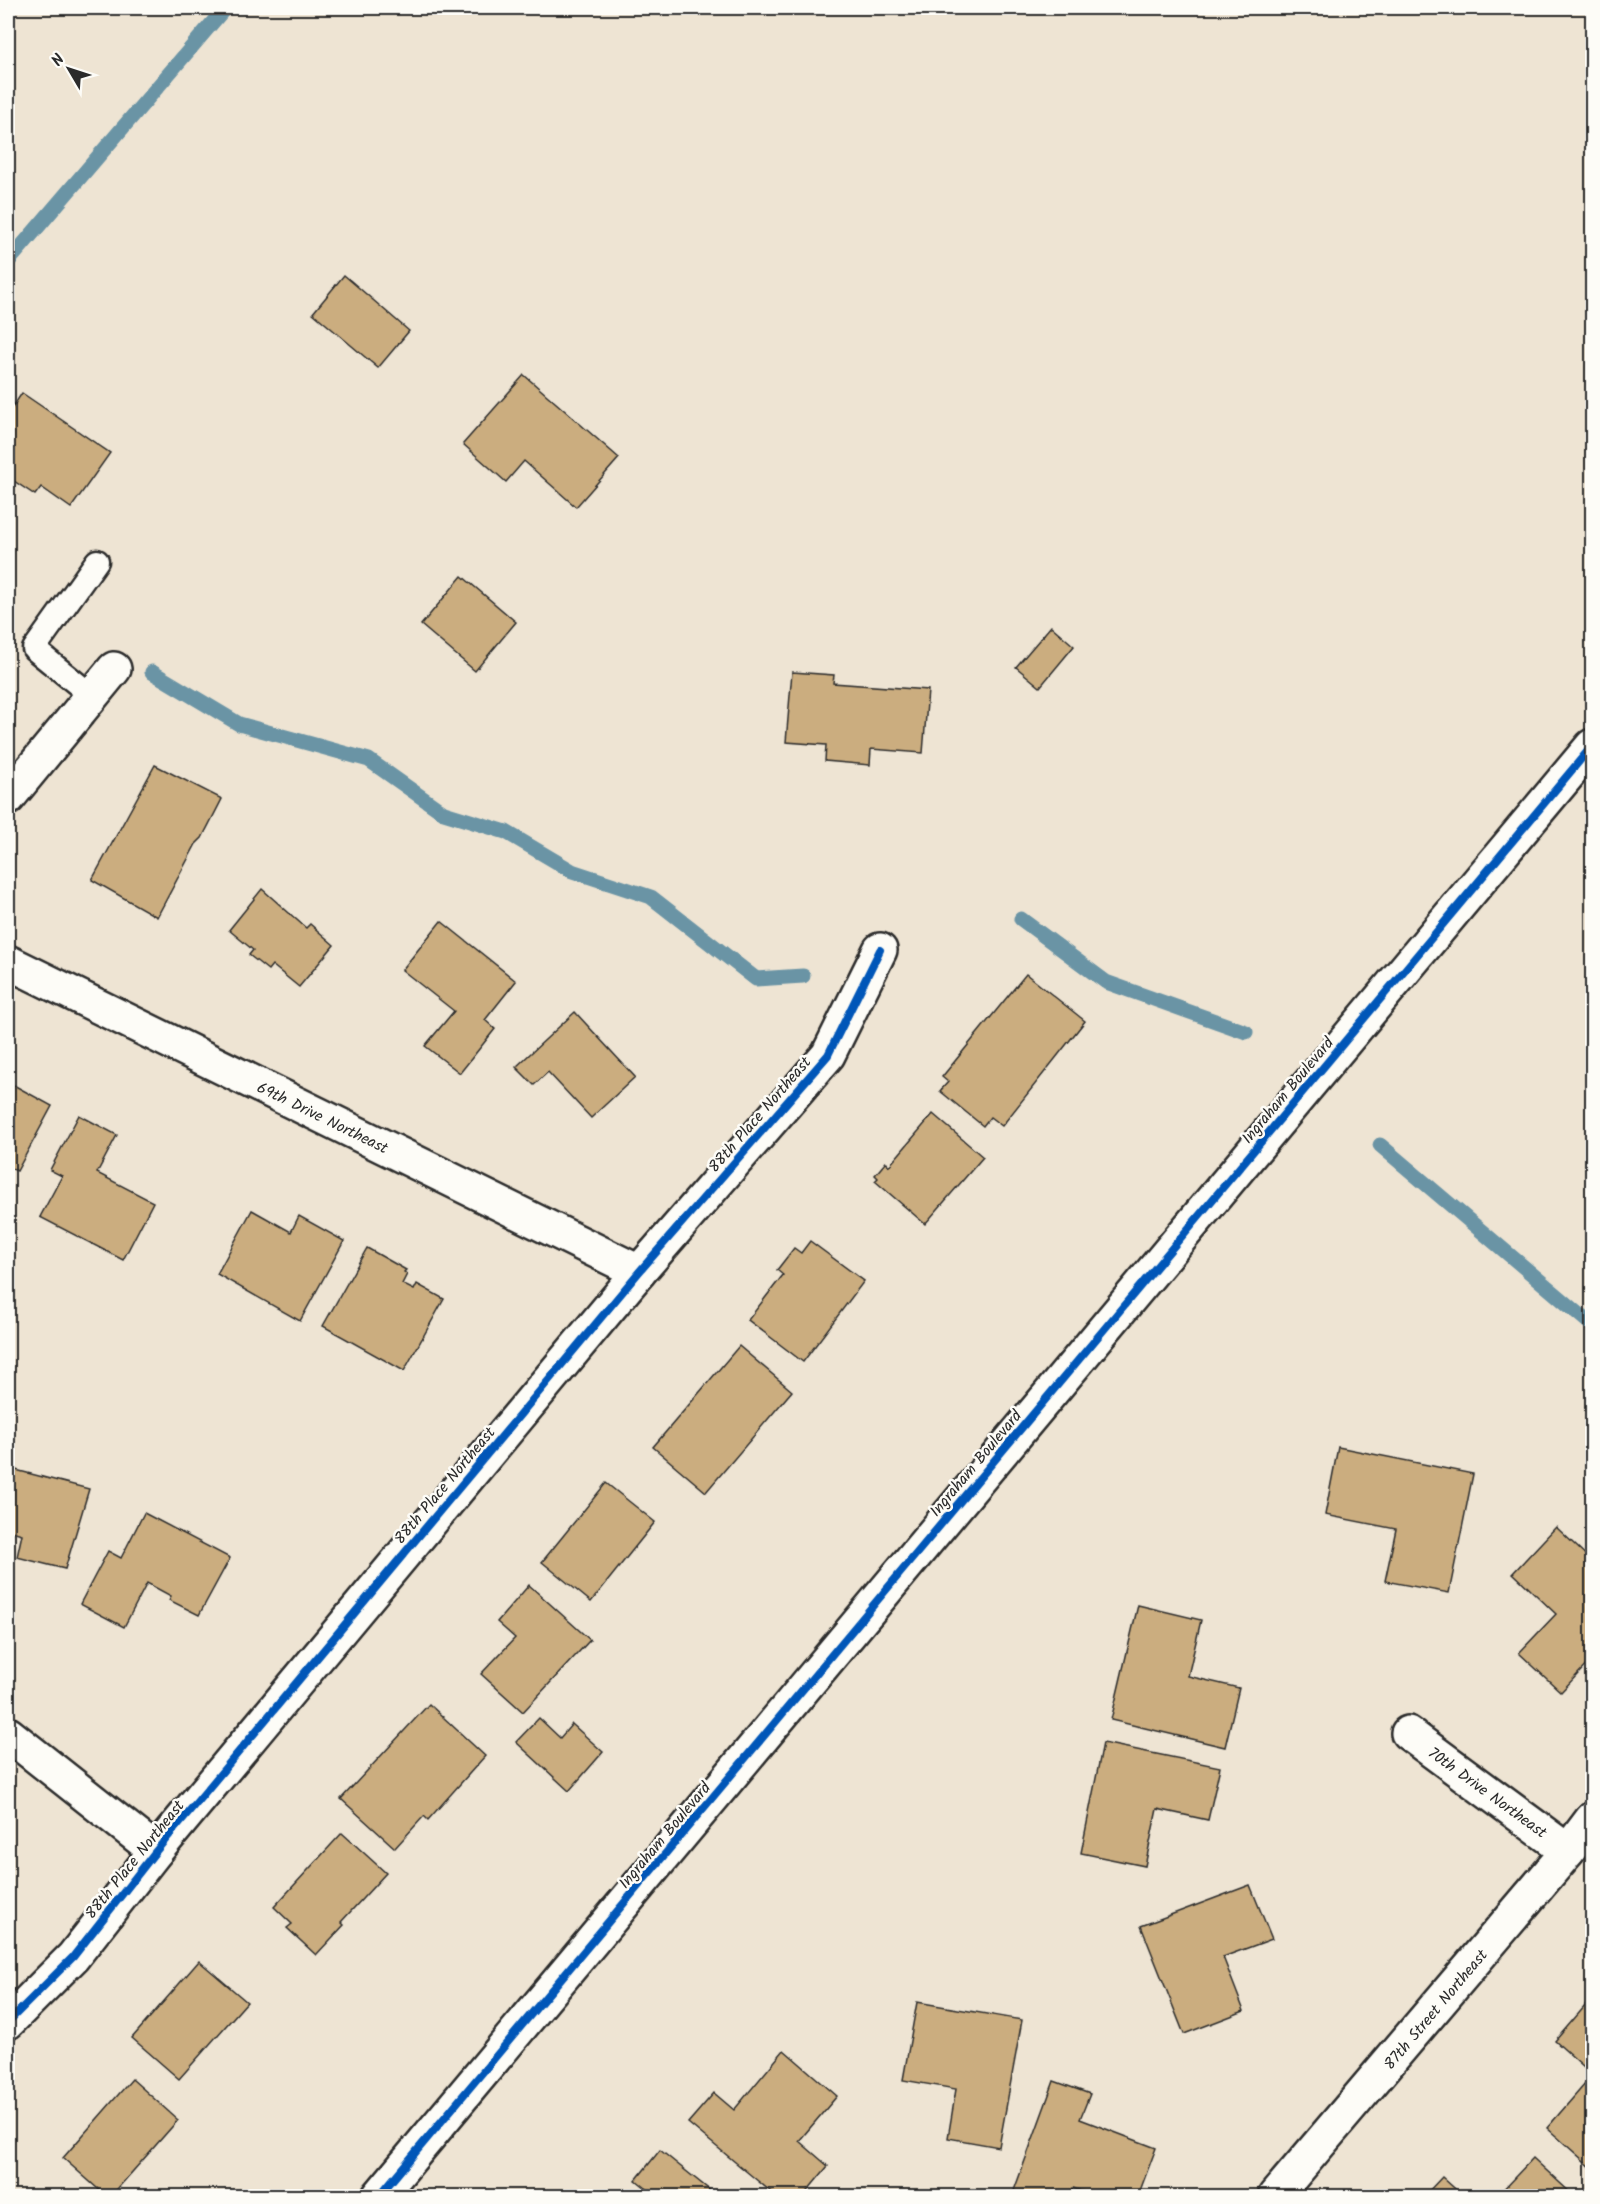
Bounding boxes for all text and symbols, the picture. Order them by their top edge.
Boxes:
north arrow [39,39,99,99]
text: N [46,49,71,72]
street label: Ingraham Boulevard [1236,1031,1341,1150]
street label: 88th Place Northeast [702,1051,818,1179]
street label: 69th Drive Northeast [252,1076,393,1161]
street label: Ingraham Boulevard [924,1404,1029,1523]
street label: 88th Place Northeast [388,1421,503,1550]
street label: 70th Drive Northeast [1422,1741,1553,1846]
street label: Ingraham Boulevard [613,1776,718,1895]
street label: 88th Place Northeast [79,1794,192,1925]
street label: 87th Street Northeast [1378,1943,1495,2076]

